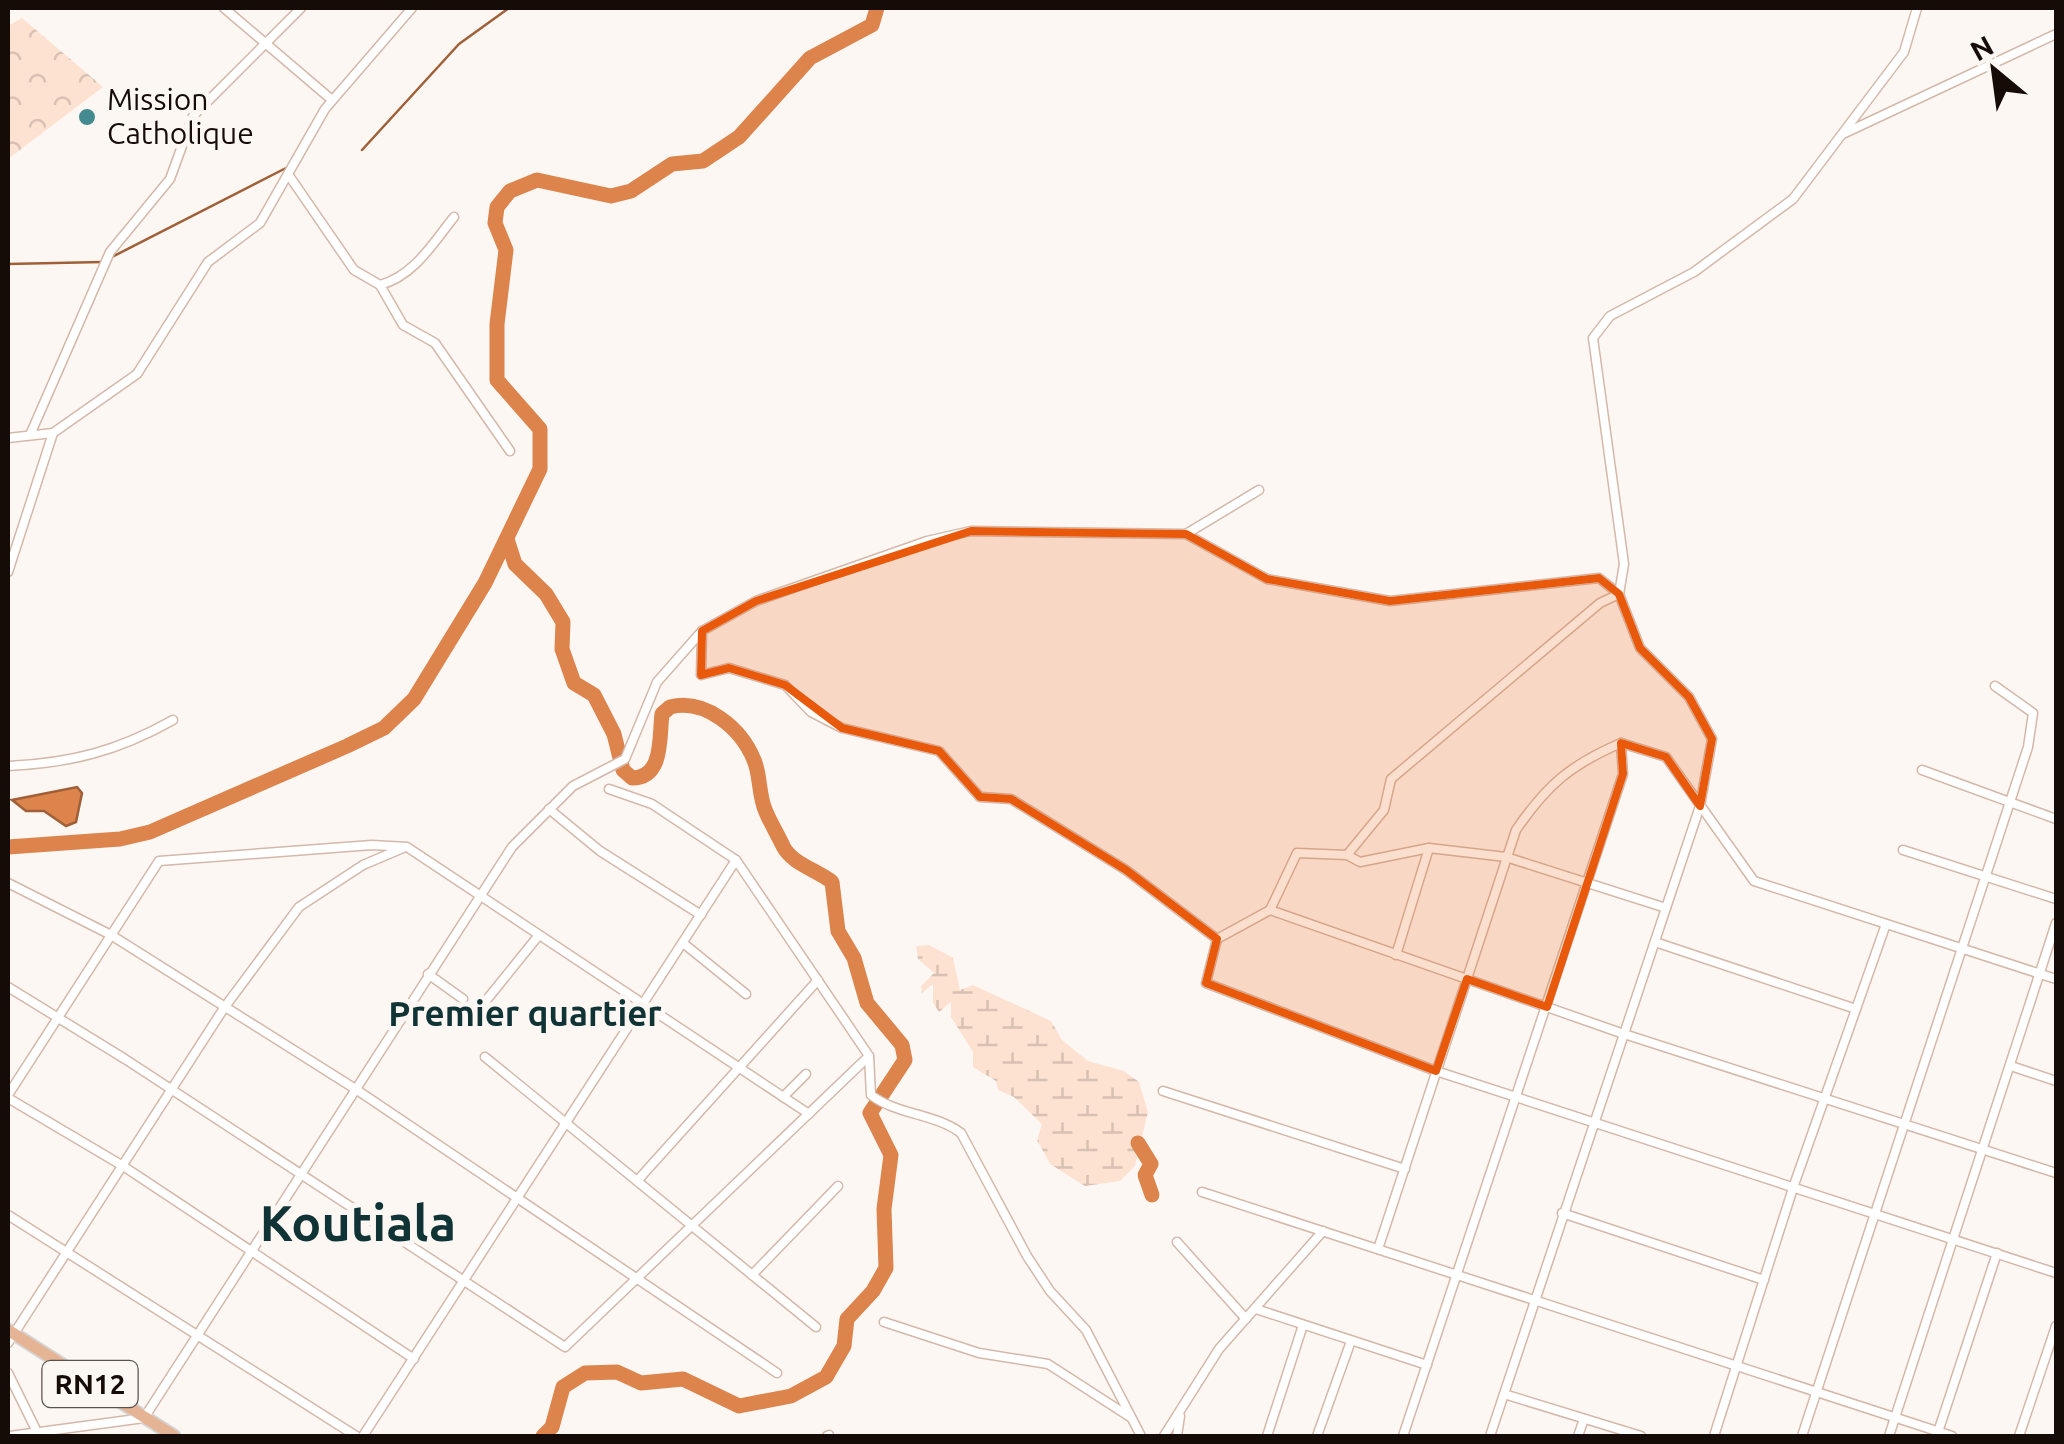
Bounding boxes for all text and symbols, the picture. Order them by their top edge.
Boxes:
north arrow [1944,20,2044,120]
text: N [1965,29,1998,66]
place label: Mission Catholique [107,82,254,150]
marker: Mission Catholique [76,106,98,128]
district label: Premier quartier [388,993,662,1033]
district label: Koutiala [260,1194,456,1250]
road number: RN12 [42,1361,138,1407]

